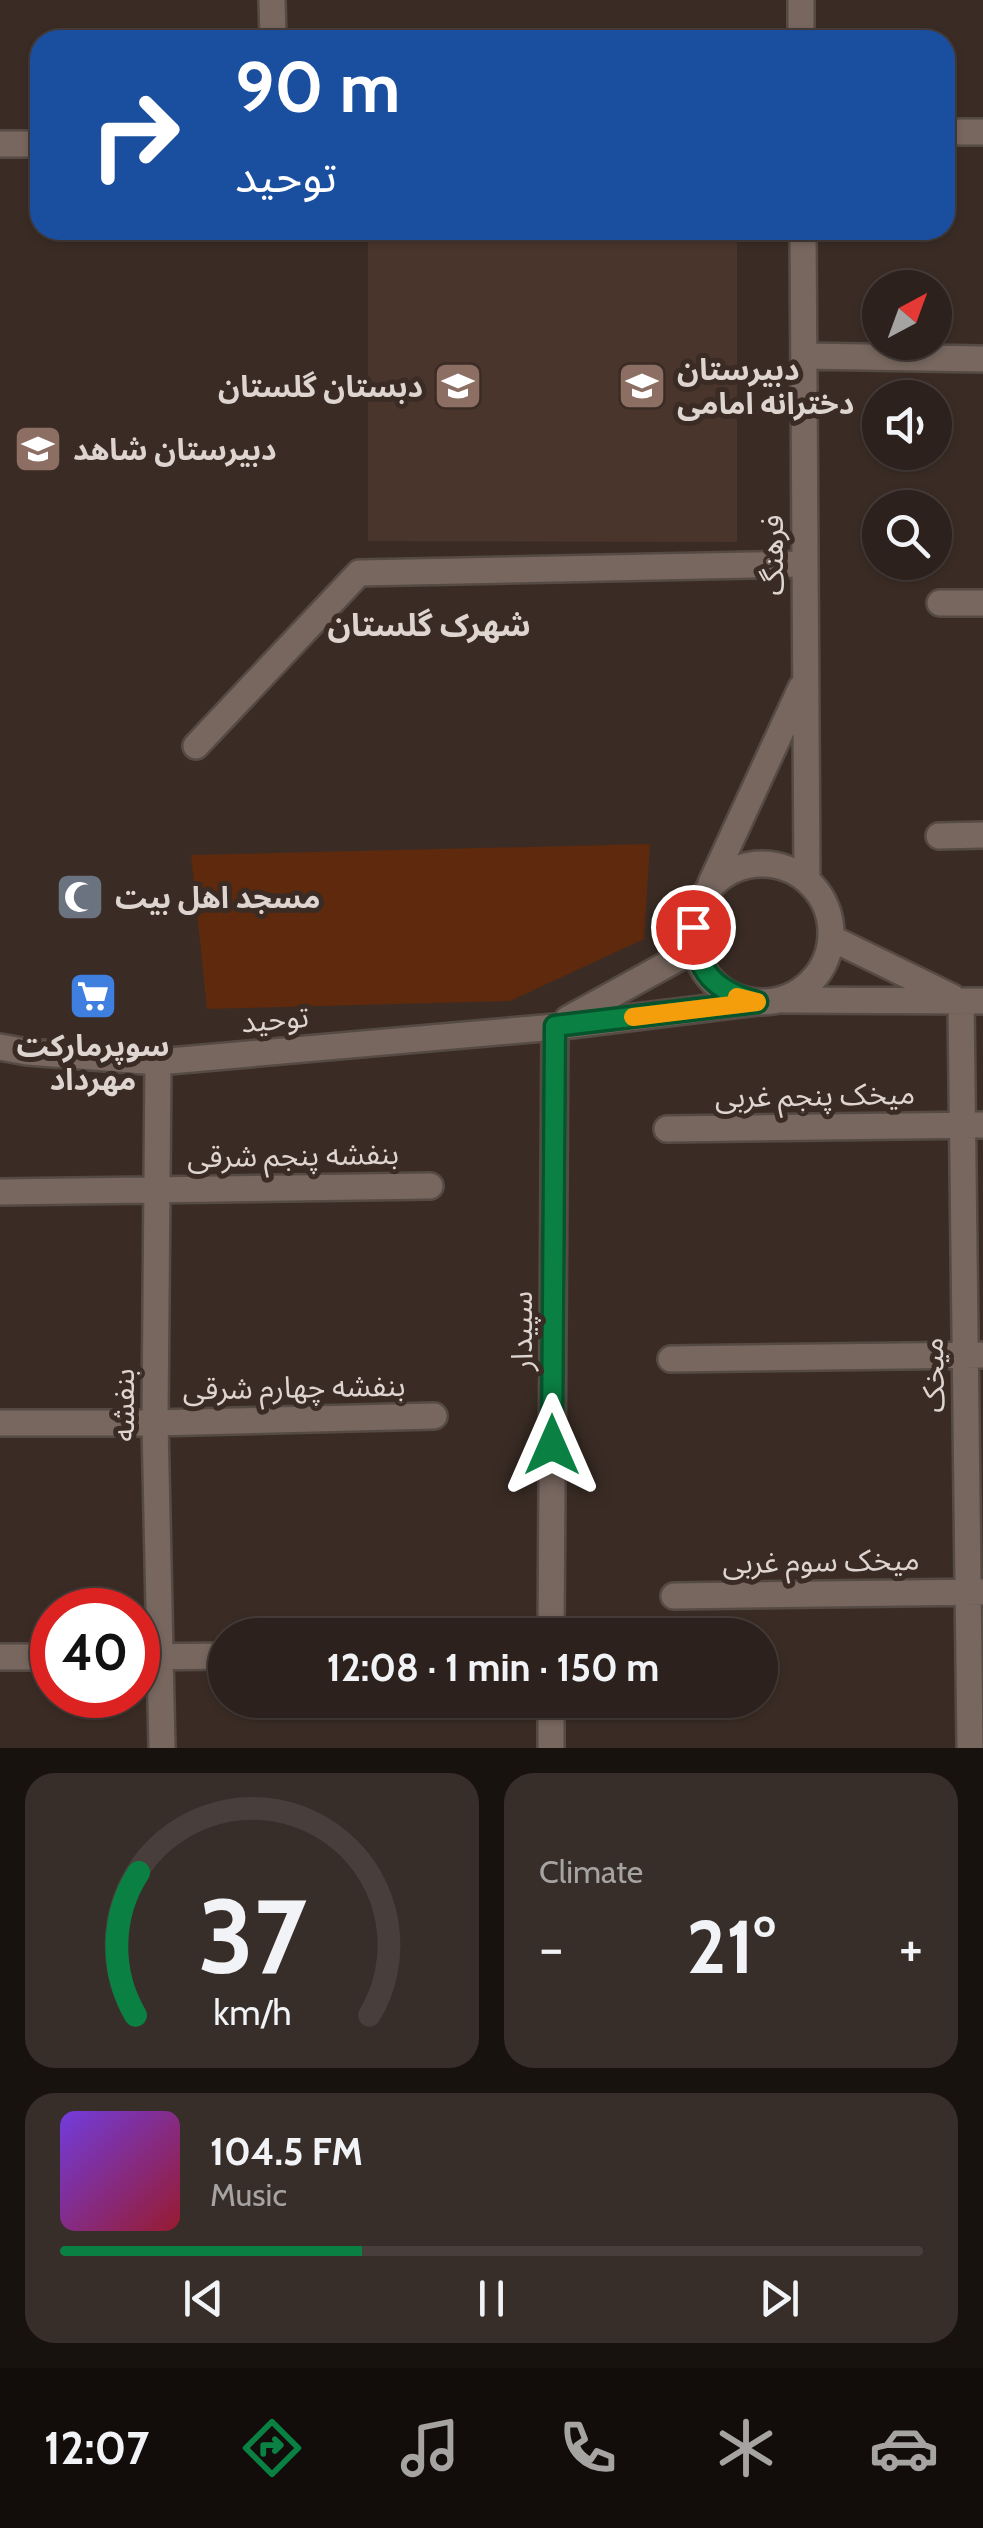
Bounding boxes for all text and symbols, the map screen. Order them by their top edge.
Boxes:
text: 90 m [235,44,400,130]
icon: right [70,70,200,200]
text: توحید [235,149,337,203]
north arrow [862,270,952,360]
map controls [862,270,952,580]
place label: دبیرستان دخترانه امامی [677,351,854,422]
school or university icon: دبستان گلستان [432,360,484,412]
school or university icon: دبیرستان دخترانه امامی [616,360,668,412]
place label: دبستان گلستان [218,368,423,405]
button: sound [862,380,952,470]
school or university icon: دبیرستان شاهد [12,423,64,475]
place label: دبیرستان شاهد [73,431,277,468]
button: search [862,490,952,580]
street label: فرهنگ [754,515,791,595]
district label: شهرک گلستان [327,605,531,644]
mosque icon: مسجد اهل بیت [54,871,106,923]
place label: مسجد اهل بیت [115,879,320,916]
pin [651,885,736,970]
icon: arrive [666,900,721,955]
supermarket icon: سوپرمارکت مهرداد [67,970,119,1022]
street label: توحید [240,998,310,1040]
place label: سوپرمارکت مهرداد [16,1027,170,1098]
street label: میخک پنجم غربی [715,1075,916,1120]
street label: بنفشه پنجم شرقی [187,1135,399,1180]
street label: سپیدار [503,1291,541,1372]
street label: میخک [914,1337,952,1413]
street label: بنفشه چهارم شرقی [182,1367,406,1411]
street label: بنفشه [105,1368,142,1442]
position arrow [500,1393,604,1497]
street label: میخک سوم غربی [722,1541,920,1585]
speed limit sign: 40 [30,1588,160,1718]
text: 12:08 · 1 min · 150 m [327,1644,659,1691]
text: Climate [539,1852,643,1891]
text: 37 [197,1873,307,1999]
text: 21° [686,1901,776,1992]
text: − [539,1914,563,1981]
text: + [899,1914,923,1981]
text: km/h [213,1991,291,2034]
text: 104.5 FM [210,2128,363,2175]
text: Music [210,2175,287,2214]
icon: previous [176,2271,231,2326]
icon: pause [464,2271,519,2326]
icon: next [752,2271,807,2326]
icon: directions [237,2413,307,2483]
icon: music [395,2413,465,2483]
icon: phone [553,2413,623,2483]
icon: climate [711,2413,781,2483]
icon: car [869,2413,939,2483]
text: 12:07 [44,2421,149,2475]

